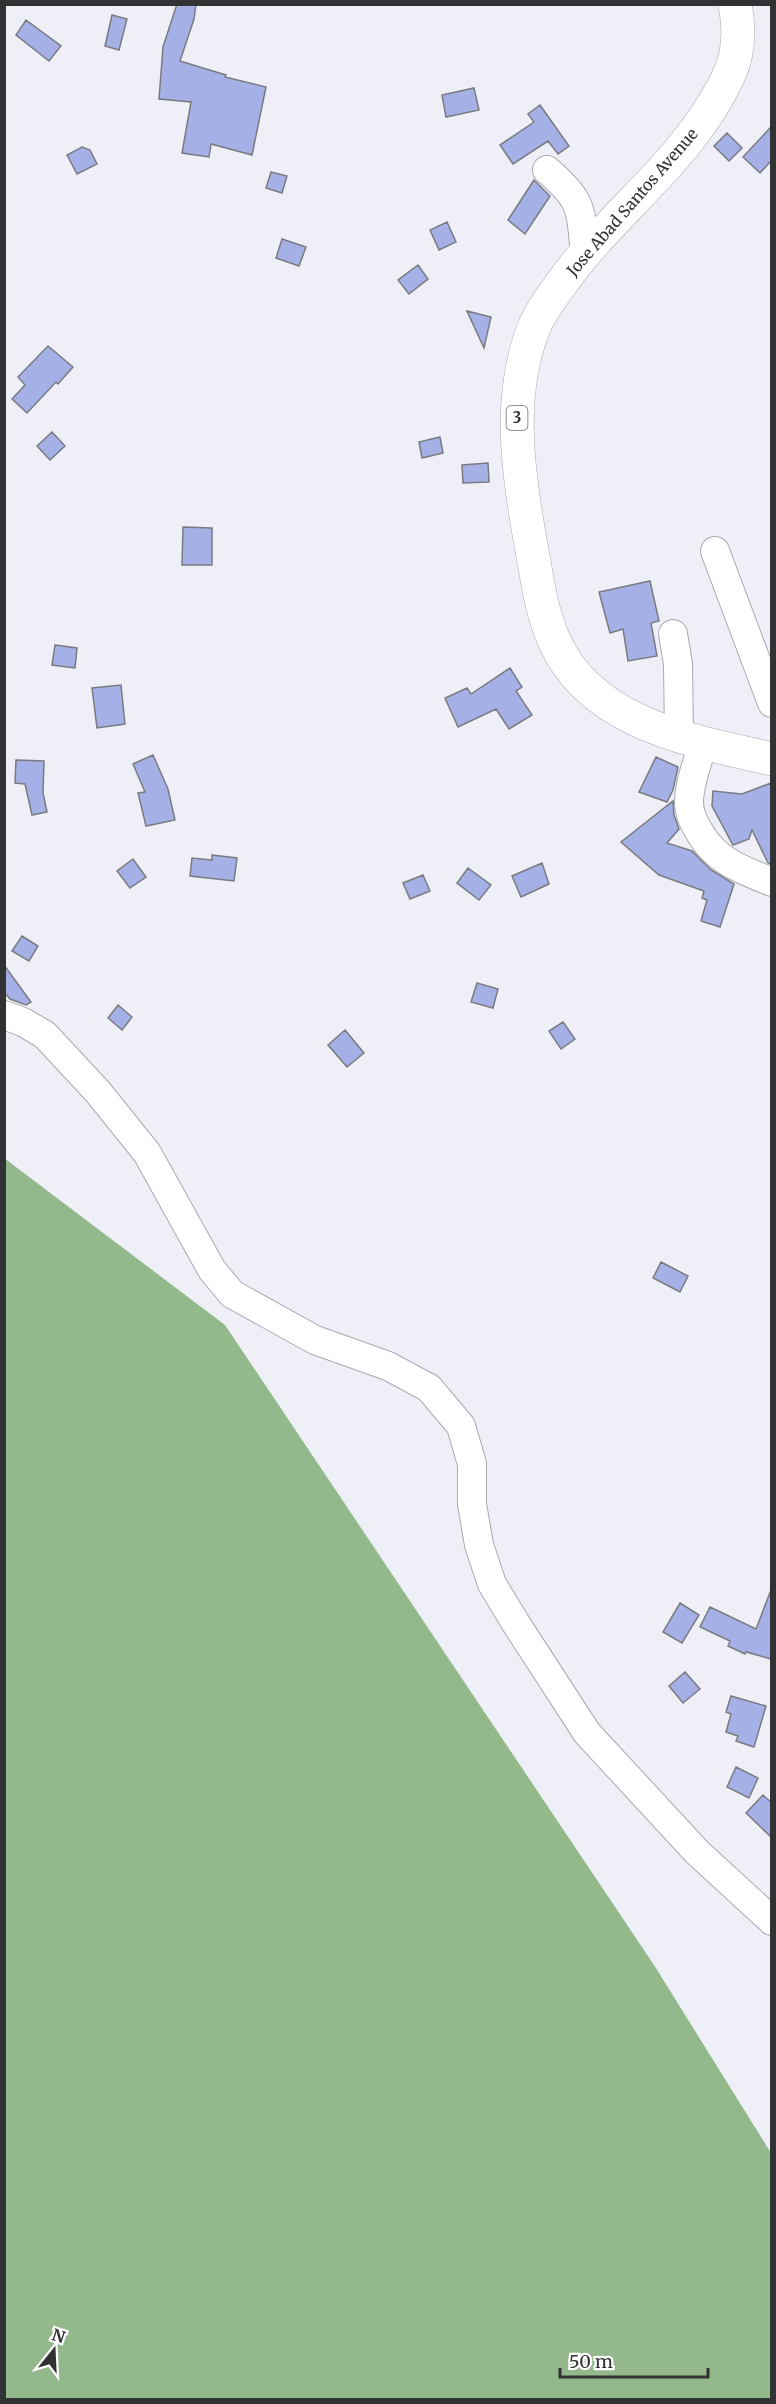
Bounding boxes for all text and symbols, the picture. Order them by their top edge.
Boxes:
street label: Jose Abad Santos Avenue [562,124,702,281]
road number: 3 [506,406,528,430]
north arrow [24,2320,84,2380]
text: N [50,2324,68,2347]
scale bar [560,2341,708,2379]
text: 50 m [569,2350,613,2373]

